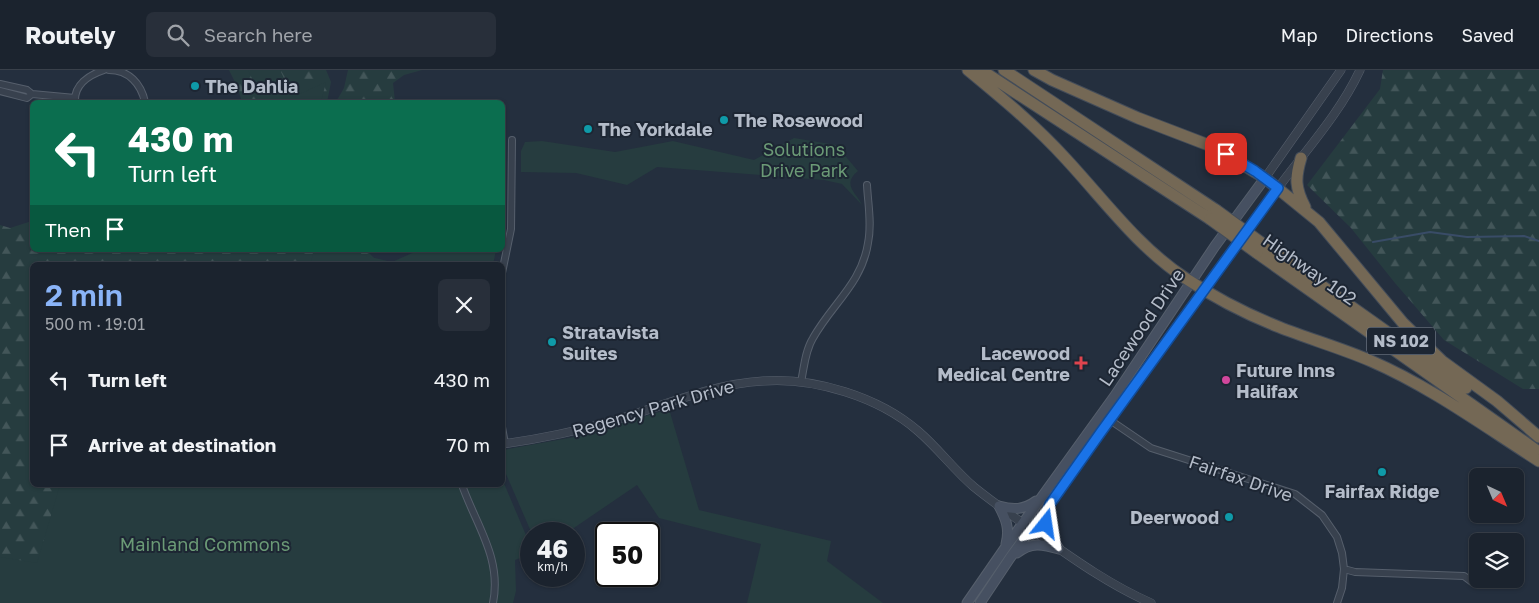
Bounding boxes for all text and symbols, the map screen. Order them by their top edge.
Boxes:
search box [146,12,496,57]
text: Routely [25,20,116,49]
icon: search [164,21,192,49]
text: Search here [204,23,313,46]
text: Map [1281,24,1317,46]
text: Directions [1345,24,1433,46]
text: Saved [1461,24,1514,46]
place label: The Dahlia [205,75,298,97]
marker: The Dahlia [189,80,201,92]
place label: The Rosewood [734,109,863,131]
marker: The Rosewood [718,114,730,126]
text: 430 m [128,118,233,160]
place label: The Yorkdale [598,118,713,140]
icon: left [45,120,110,185]
marker: The Yorkdale [582,123,594,135]
pin [1205,133,1247,175]
park label: Solutions Drive Park [760,138,848,181]
icon: arrive [1212,140,1240,168]
text: Turn left [128,160,217,187]
icon: arrive [101,215,129,243]
text: Then [45,218,91,241]
street label: Highway 102 [1259,229,1361,309]
street label: Lacewood Drive [1094,264,1188,390]
text: 2 min [45,277,123,313]
button: close [438,279,490,331]
text: 500 m · 19:01 [45,314,145,334]
place label: Stratavista Suites [562,321,659,364]
road number: NS 102 [1367,328,1435,354]
marker: Stratavista Suites [546,336,558,348]
place label: Lacewood Medical Centre [937,342,1070,385]
marker: Lacewood Medical Centre [1074,356,1088,370]
place label: Future Inns Halifax [1236,359,1335,402]
icon: left [45,366,73,394]
text: Turn left [88,368,167,391]
text: 430 m [434,368,490,391]
street label: Regency Park Drive [570,374,736,442]
marker: Future Inns Halifax [1220,374,1232,386]
icon: arrive [45,431,73,459]
text: Arrive at destination [88,433,276,456]
text: 70 m [447,433,490,456]
street label: Fairfax Drive [1186,450,1296,506]
marker: Fairfax Ridge [1376,466,1388,478]
north arrow [1469,468,1524,522]
map controls [1469,468,1524,588]
place label: Fairfax Ridge [1325,480,1440,502]
position arrow [1019,497,1071,549]
place label: Deerwood [1130,506,1219,528]
marker: Deerwood [1223,511,1235,523]
speed limit sign: 50 [595,522,660,587]
park label: Mainland Commons [120,533,290,555]
text: 46 [537,533,568,564]
button: layers [1469,533,1524,588]
text: km/h [537,559,568,574]

